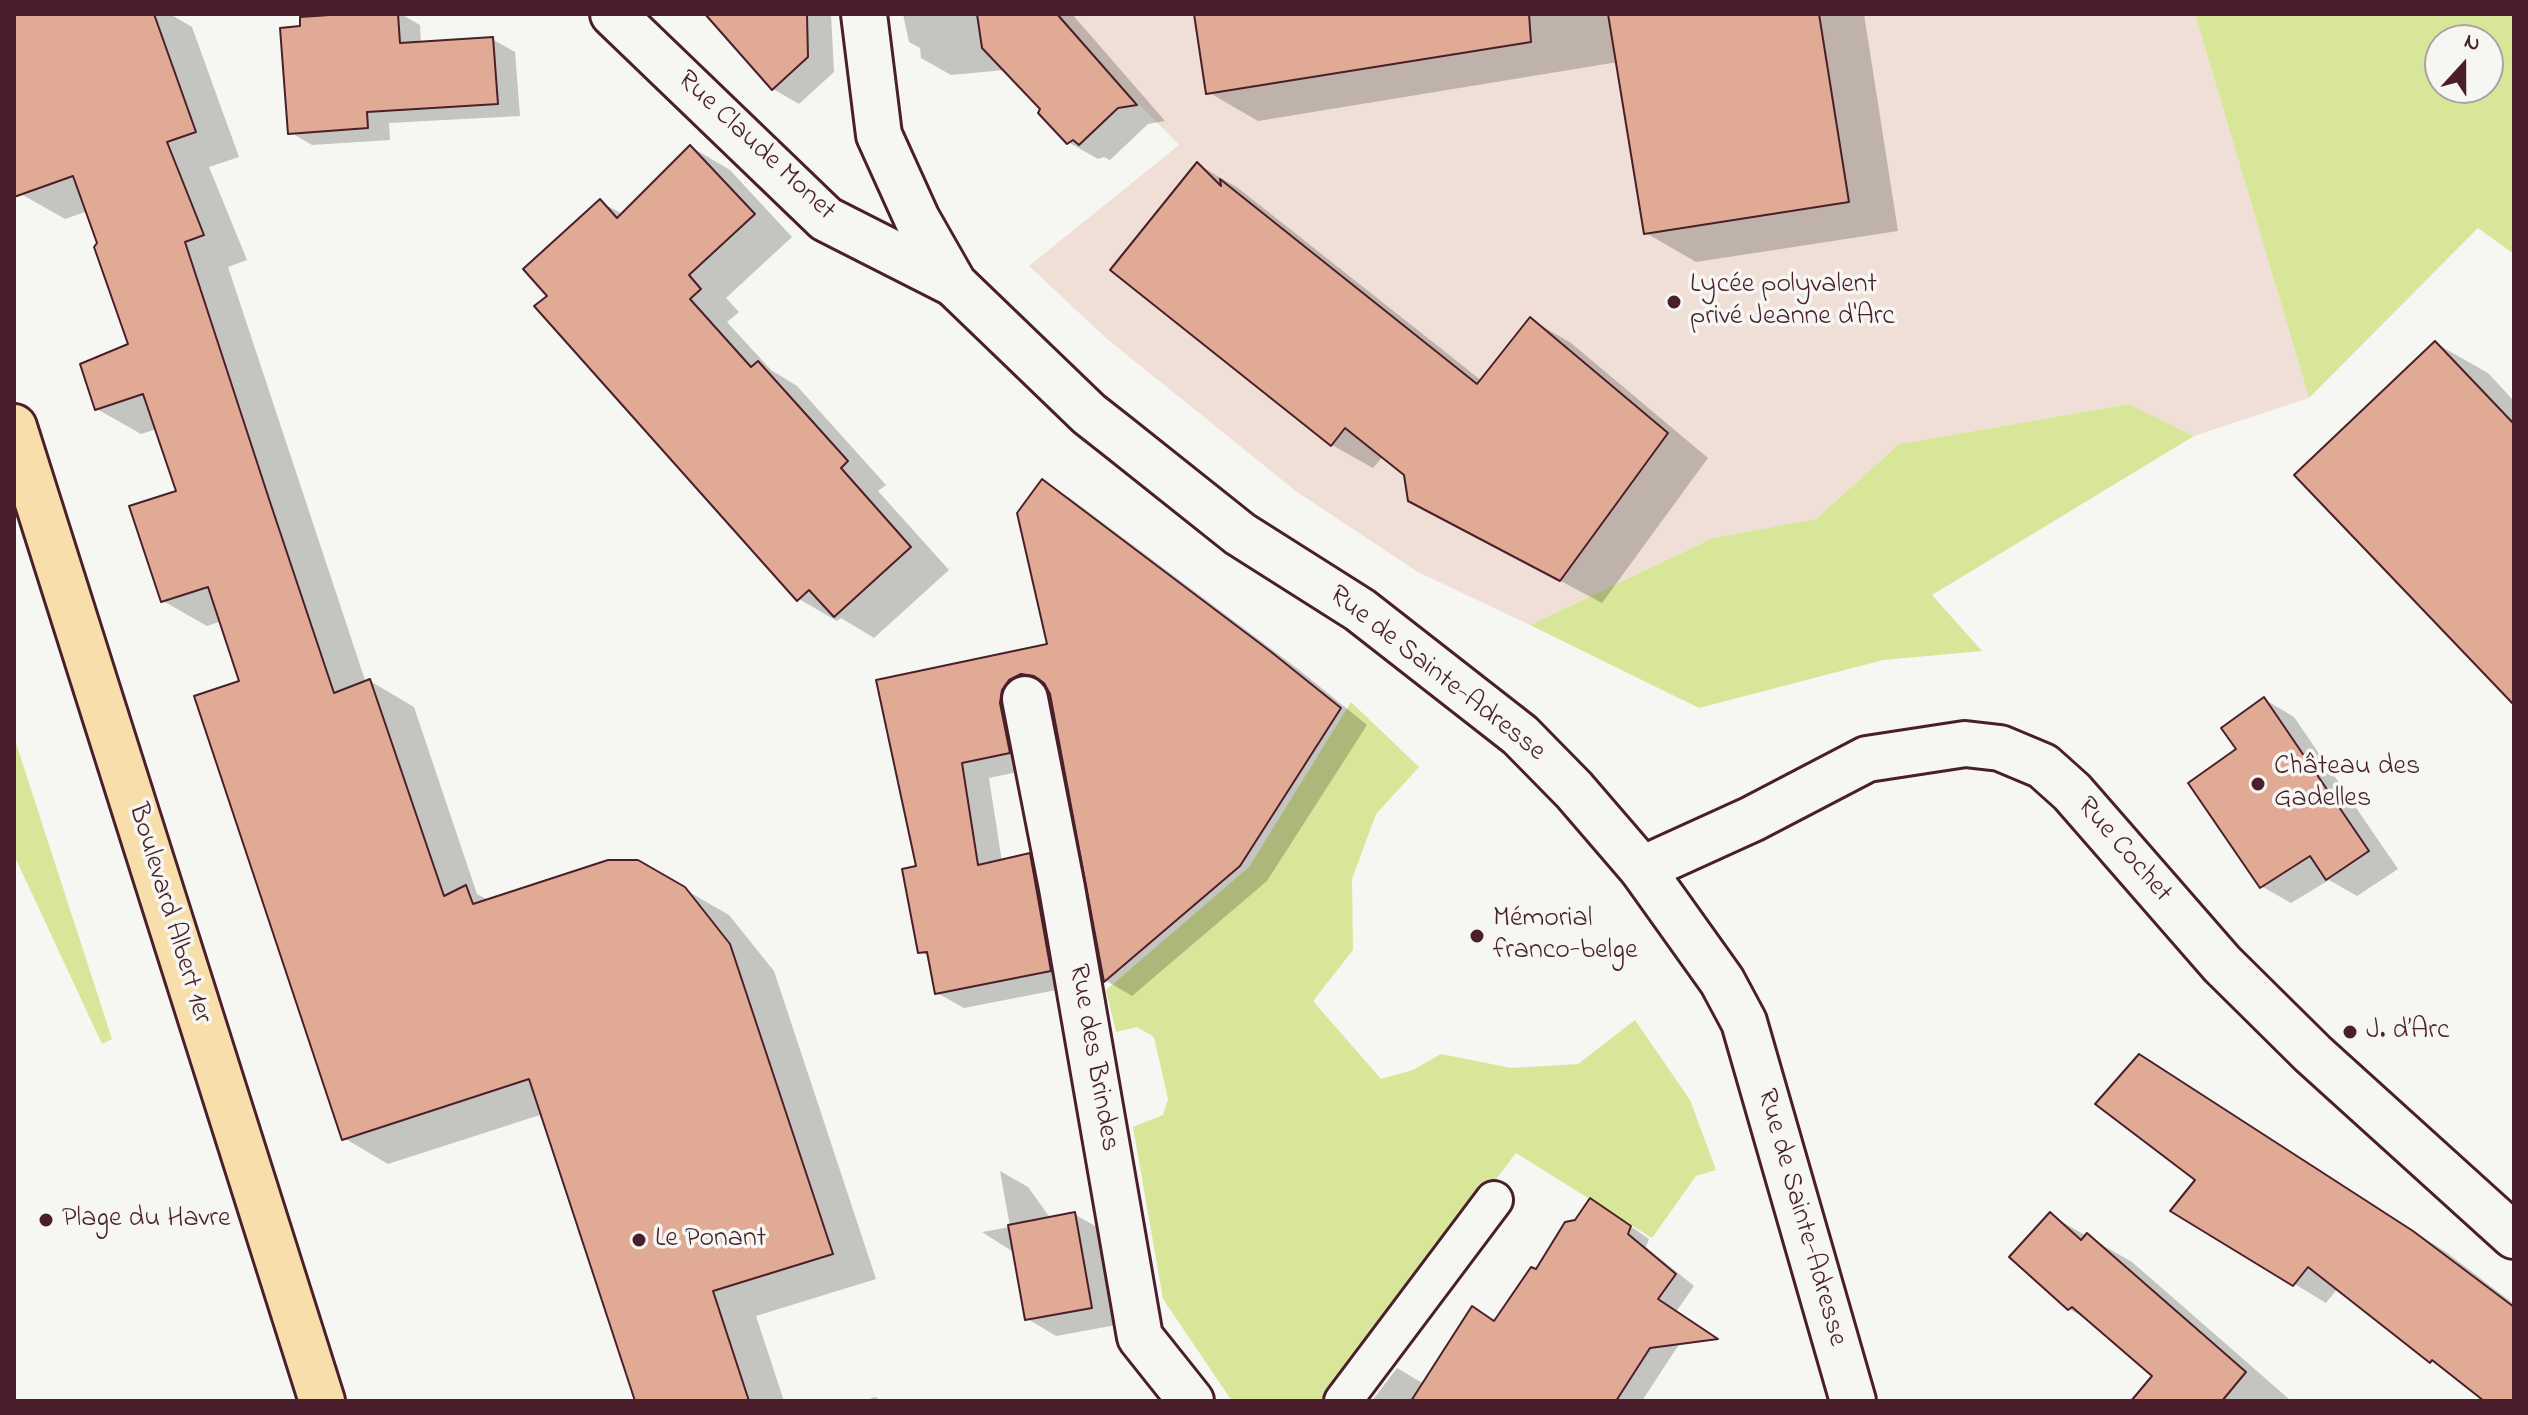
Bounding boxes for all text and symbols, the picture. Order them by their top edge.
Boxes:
north arrow [2424,24,2504,104]
text: N [2459,26,2485,61]
street label: Rue Claude Monet [669,65,841,229]
place label: Lycée polyvalent privé Jeanne d'Arc [1690,269,1895,335]
marker: Lycée polyvalent privé Jeanne d'Arc [1665,293,1683,311]
street label: Rue de Sainte-Adresse [1321,580,1551,770]
place label: Château des Gadelles [2274,751,2420,817]
marker: Château des Gadelles [2249,775,2267,793]
street label: Rue Cochet [2068,791,2178,911]
street label: Boulevard Albert 1er [119,800,217,1028]
place label: Mémorial franco-belge [1493,903,1637,969]
marker: Mémorial franco-belge [1468,927,1486,945]
street label: Rue des Brindes [1059,962,1125,1154]
place label: J. d’Arc [2366,1015,2449,1049]
marker: J. d’Arc [2341,1023,2359,1041]
street label: Rue de Sainte-Adresse [1747,1086,1853,1350]
place label: Plage du Havre [62,1203,231,1237]
marker: Plage du Havre [37,1211,55,1229]
place label: Le Ponant [655,1223,766,1257]
marker: Le Ponant [630,1231,648,1249]

